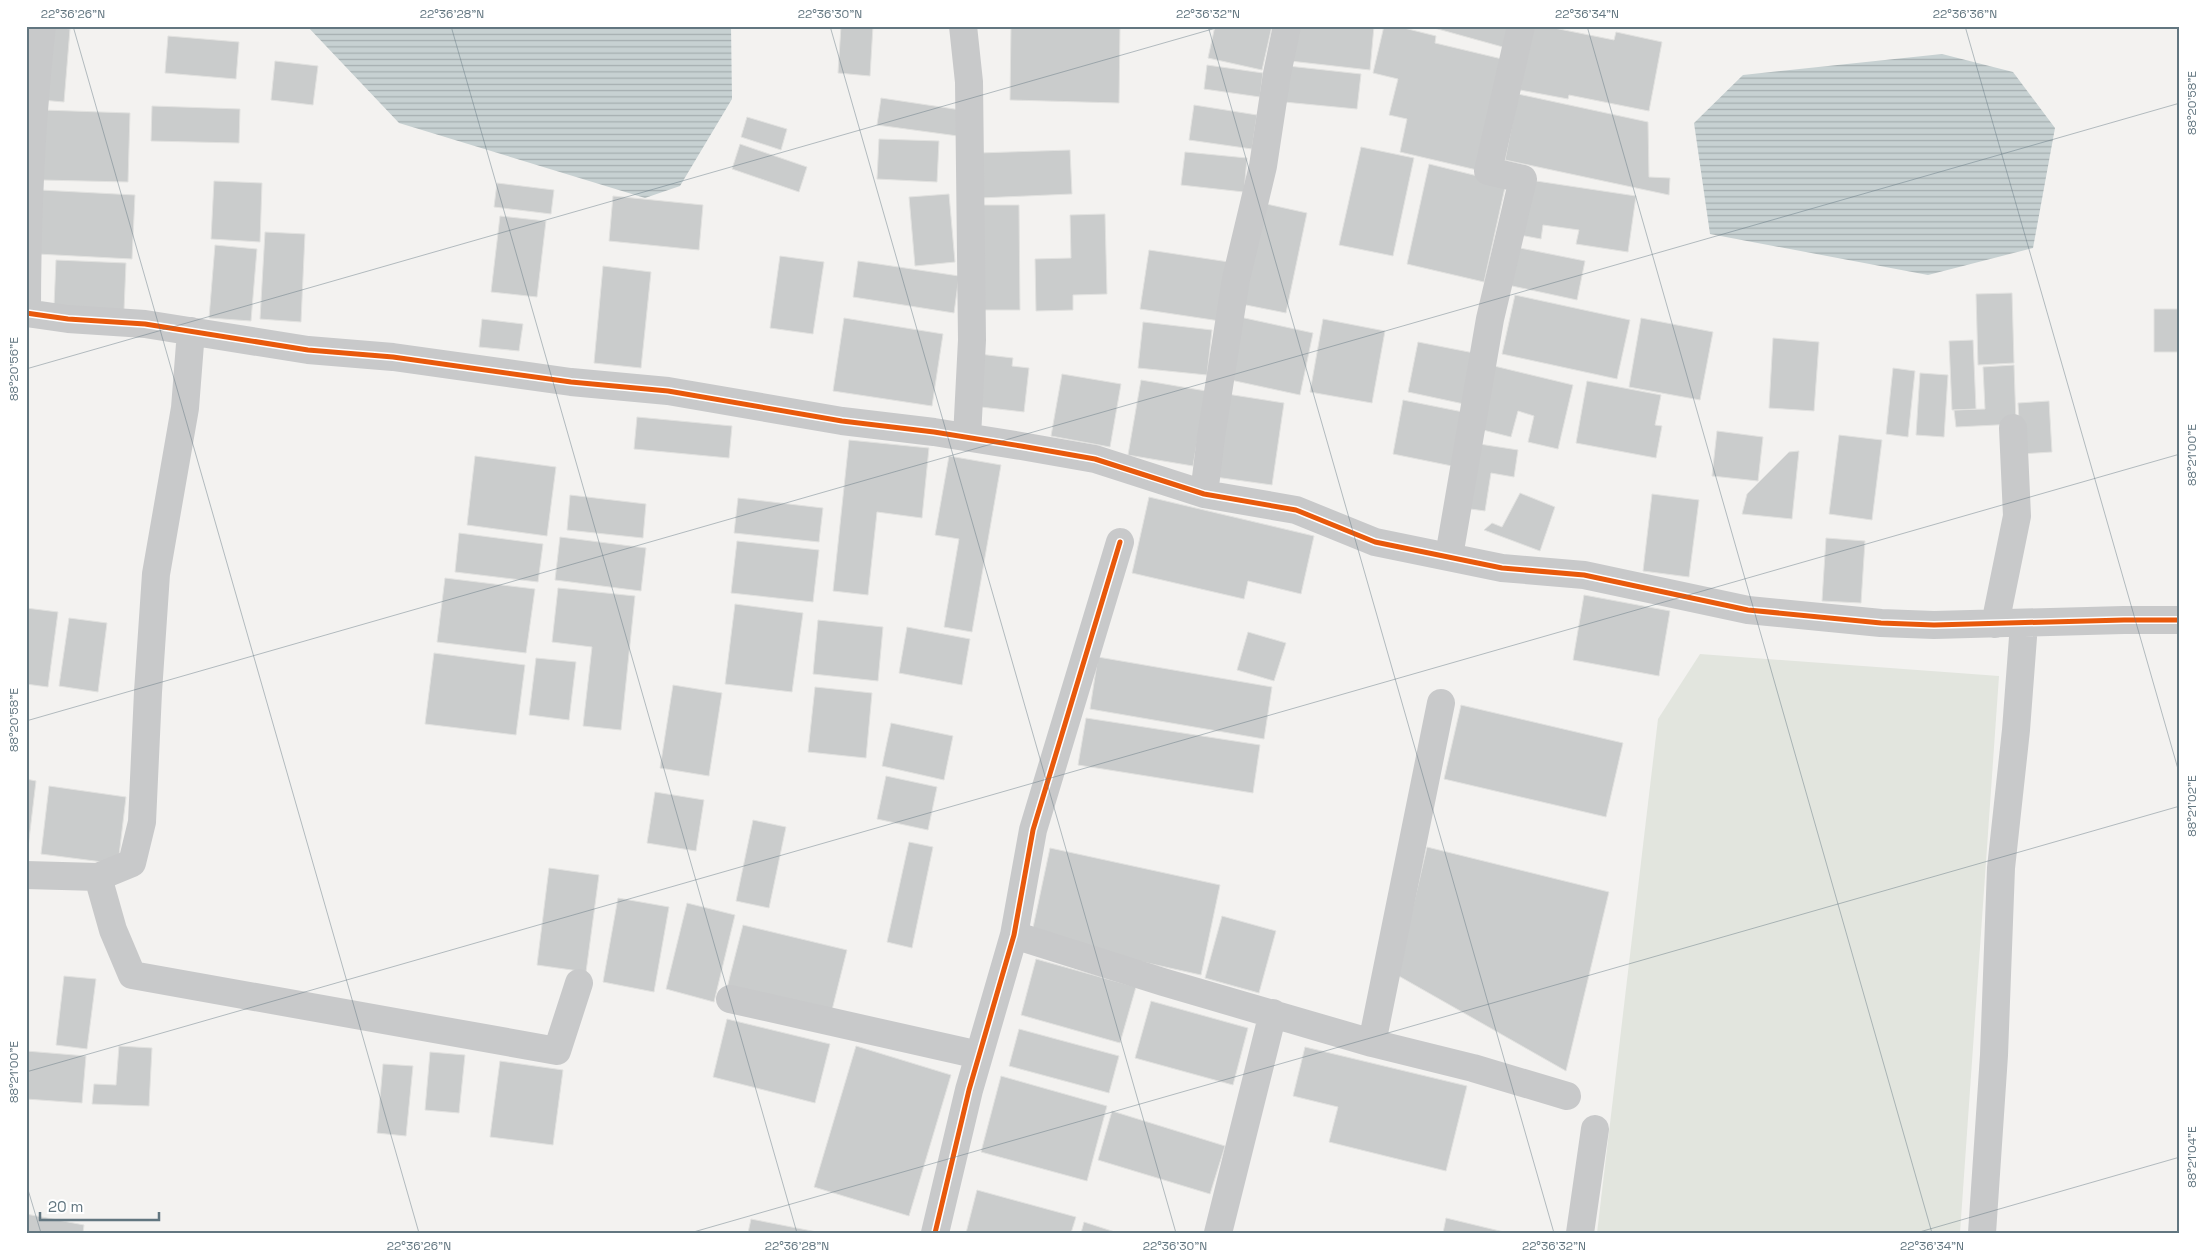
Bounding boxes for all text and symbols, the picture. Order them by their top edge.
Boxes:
text: 22°36'26"N [41,6,105,22]
text: 22°36'28"N [420,6,484,22]
text: 22°36'30"N [798,6,862,22]
text: 22°36'32"N [1176,6,1240,22]
text: 22°36'34"N [1555,6,1619,22]
text: 22°36'36"N [1933,6,1997,22]
text: 88°20'58"E [2184,71,2200,135]
text: 88°20'56"E [6,337,22,401]
text: 88°21'00"E [2184,424,2200,486]
text: 88°20'58"E [6,688,22,752]
text: 88°21'02"E [2184,775,2200,837]
text: 88°21'00"E [6,1041,22,1103]
text: 88°21'04"E [2184,1126,2200,1188]
scale bar [40,1189,159,1221]
text: 20 m [48,1197,83,1216]
text: 22°36'26"N [387,1238,451,1254]
text: 22°36'28"N [765,1238,829,1254]
text: 22°36'30"N [1143,1238,1207,1254]
text: 22°36'32"N [1522,1238,1586,1254]
text: 22°36'34"N [1900,1238,1964,1254]

